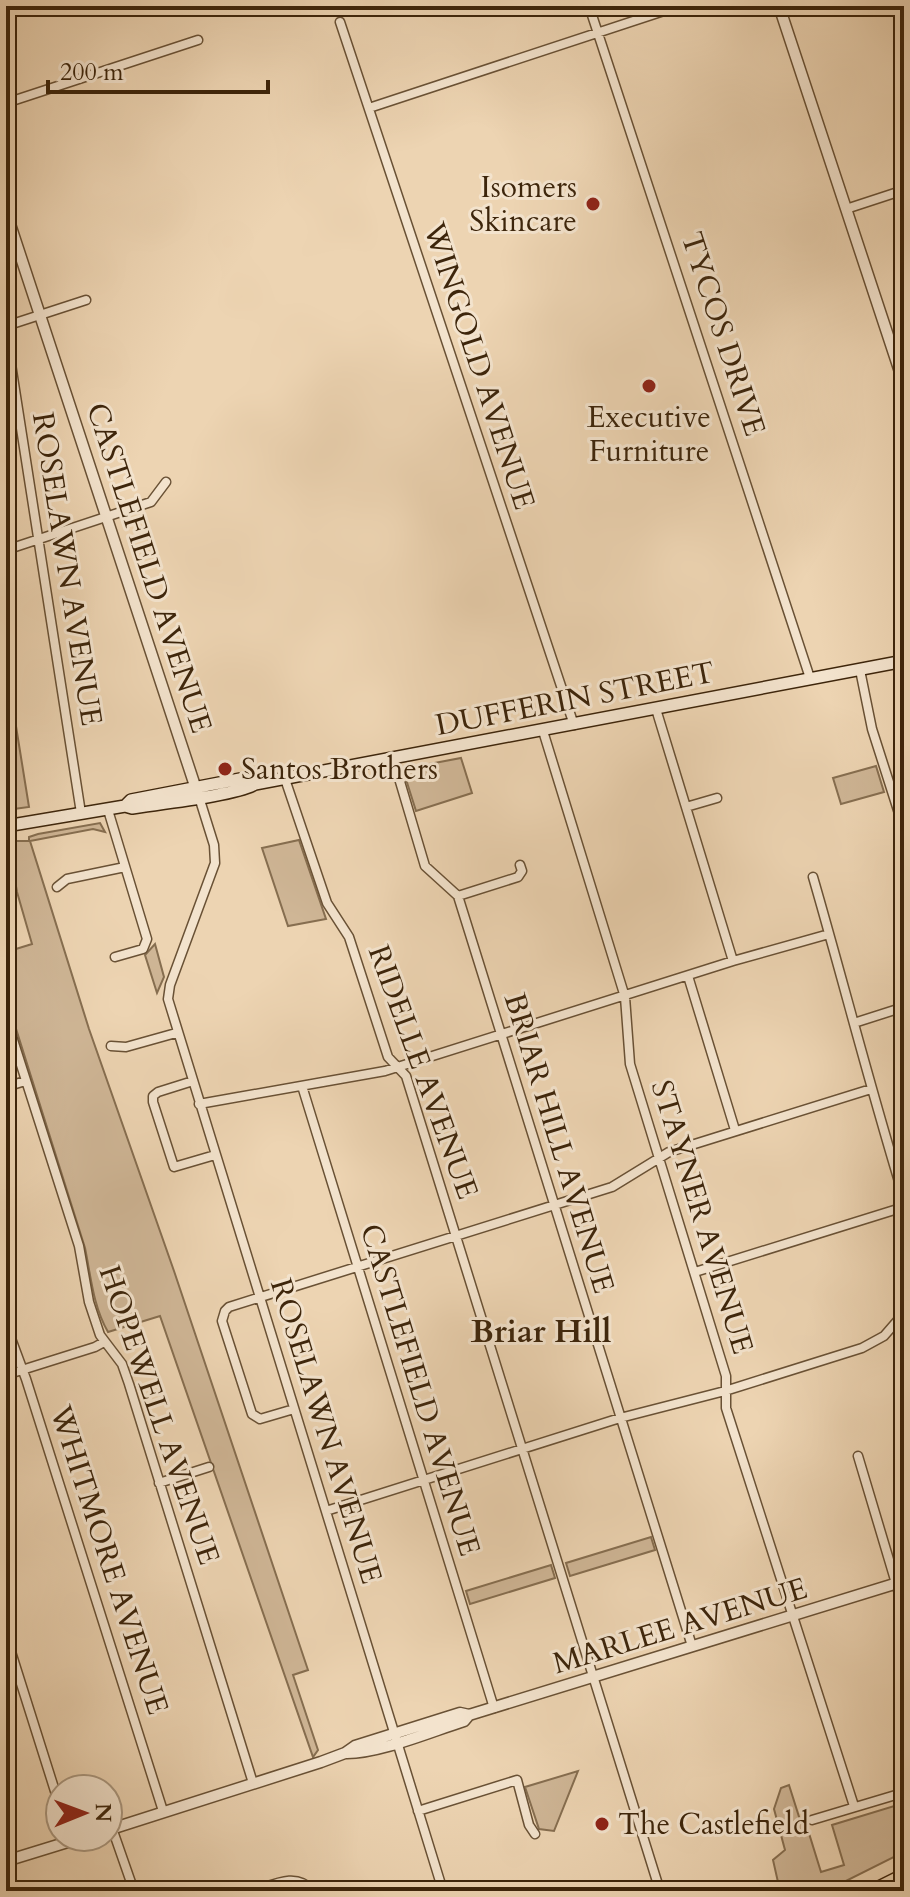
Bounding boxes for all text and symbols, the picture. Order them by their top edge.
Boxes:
scale bar [48,44,268,94]
text: 200 m [60,56,124,89]
place label: Isomers Skincare [469,167,577,242]
marker: Isomers Skincare [584,195,602,213]
street label: WINGOLD AVENUE [413,216,545,515]
street label: TYCOS DRIVE [671,227,775,441]
marker: Executive Furniture [640,377,658,395]
place label: Executive Furniture [587,397,711,472]
street label: CASTLEFIELD AVENUE [76,398,222,738]
street label: ROSELAWN AVENUE [22,409,112,729]
street label: DUFFERIN STREET [432,652,718,746]
place label: Santos Brothers [241,749,438,790]
marker: Santos Brothers [216,760,234,778]
street label: RIDELLE AVENUE [358,939,488,1205]
street label: BRIAR HILL AVENUE [494,988,624,1298]
street label: STAYNER AVENUE [641,1075,763,1359]
street label: CASTLEFIELD AVENUE [350,1219,490,1561]
street label: HOPEWELL AVENUE [89,1260,229,1570]
street label: ROSELAWN AVENUE [260,1273,392,1589]
district label: Briar Hill [471,1310,611,1354]
street label: WHITMORE AVENUE [39,1399,178,1720]
street label: MARLEE AVENUE [548,1568,812,1684]
north arrow [44,1773,124,1853]
text: N [88,1803,118,1822]
place label: The Castlefield [618,1804,809,1845]
marker: The Castlefield [593,1815,611,1833]

